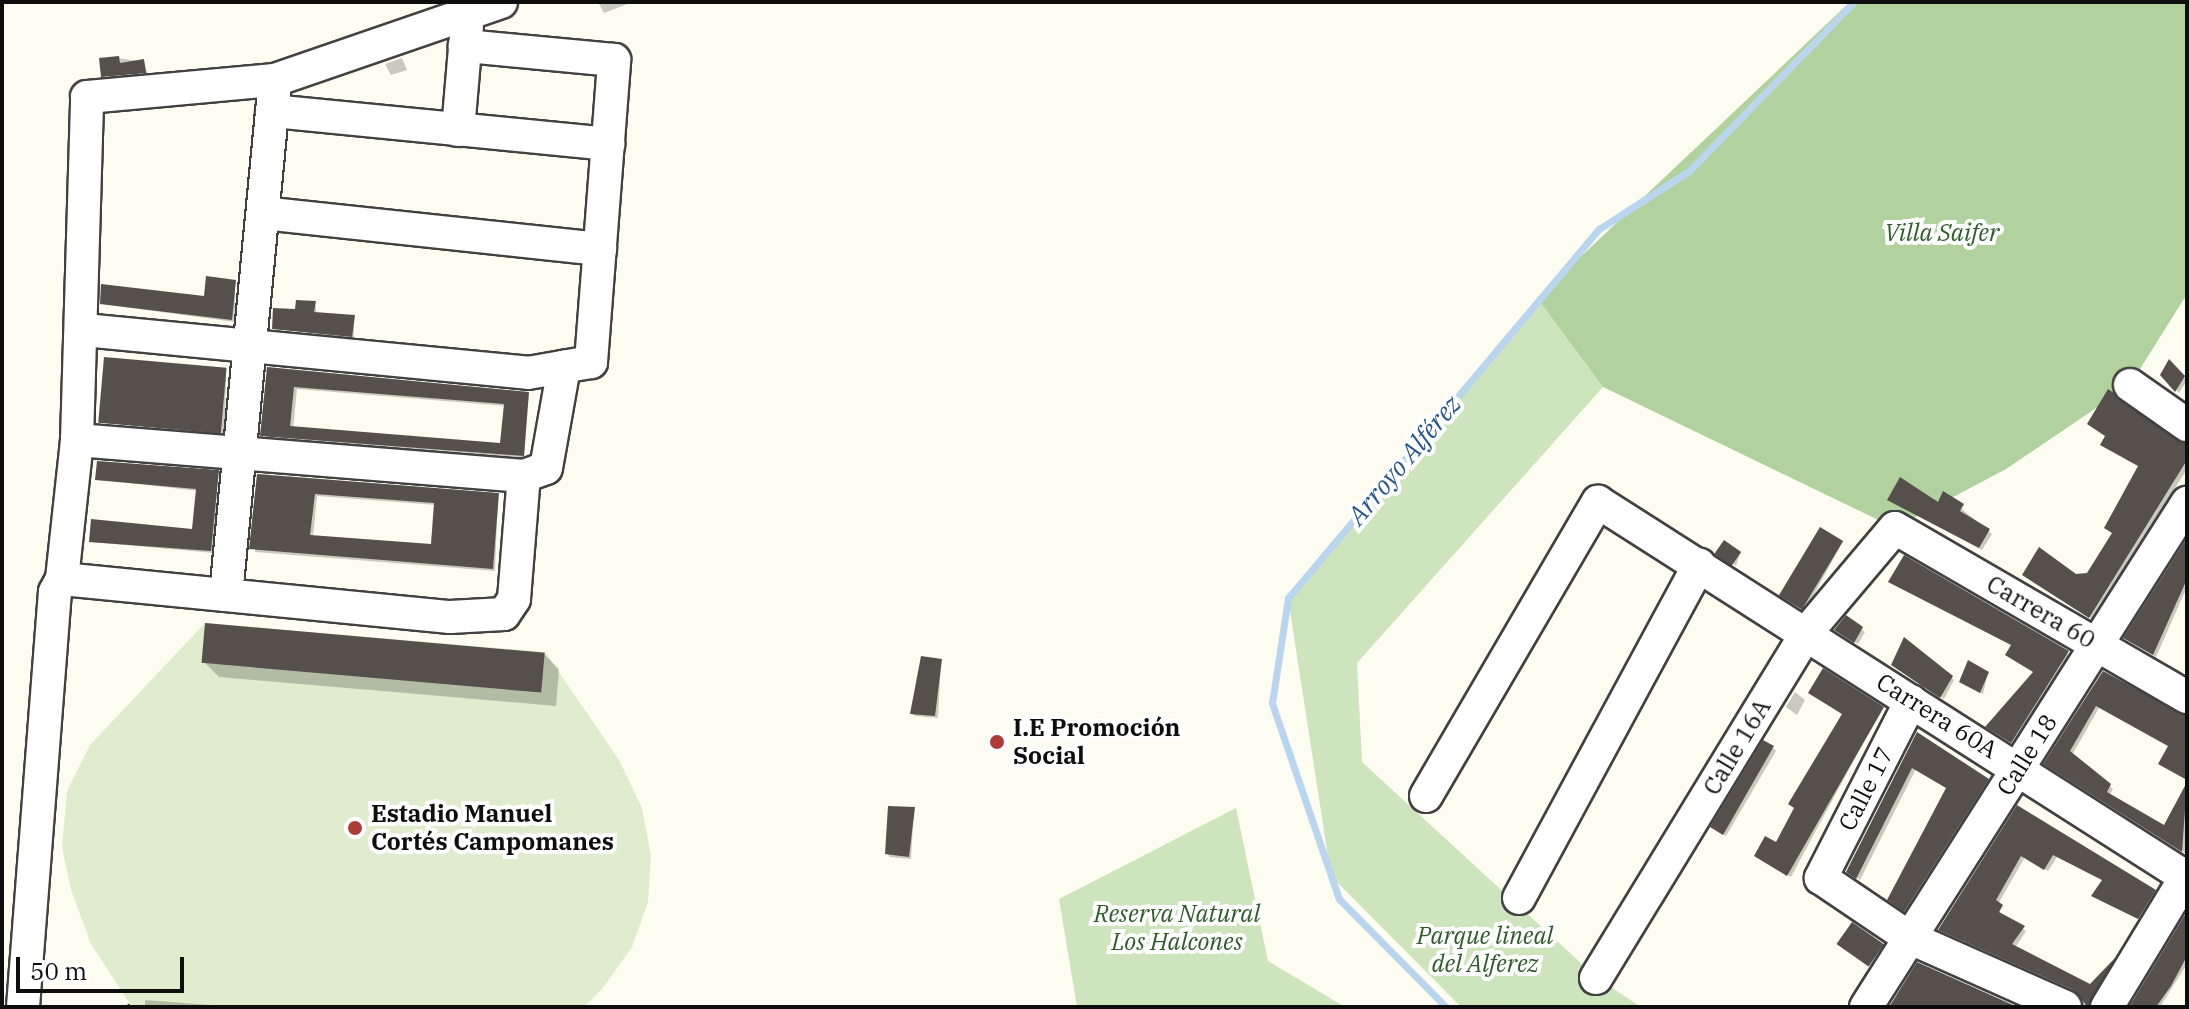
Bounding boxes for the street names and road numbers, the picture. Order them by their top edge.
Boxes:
street label: Carrera 60 [1982,569,2100,655]
street label: Carrera 60A [1871,667,2003,765]
street label: Calle 16A [1697,694,1777,800]
street label: Calle 18 [1991,709,2063,801]
street label: Calle 17 [1833,742,1899,836]

